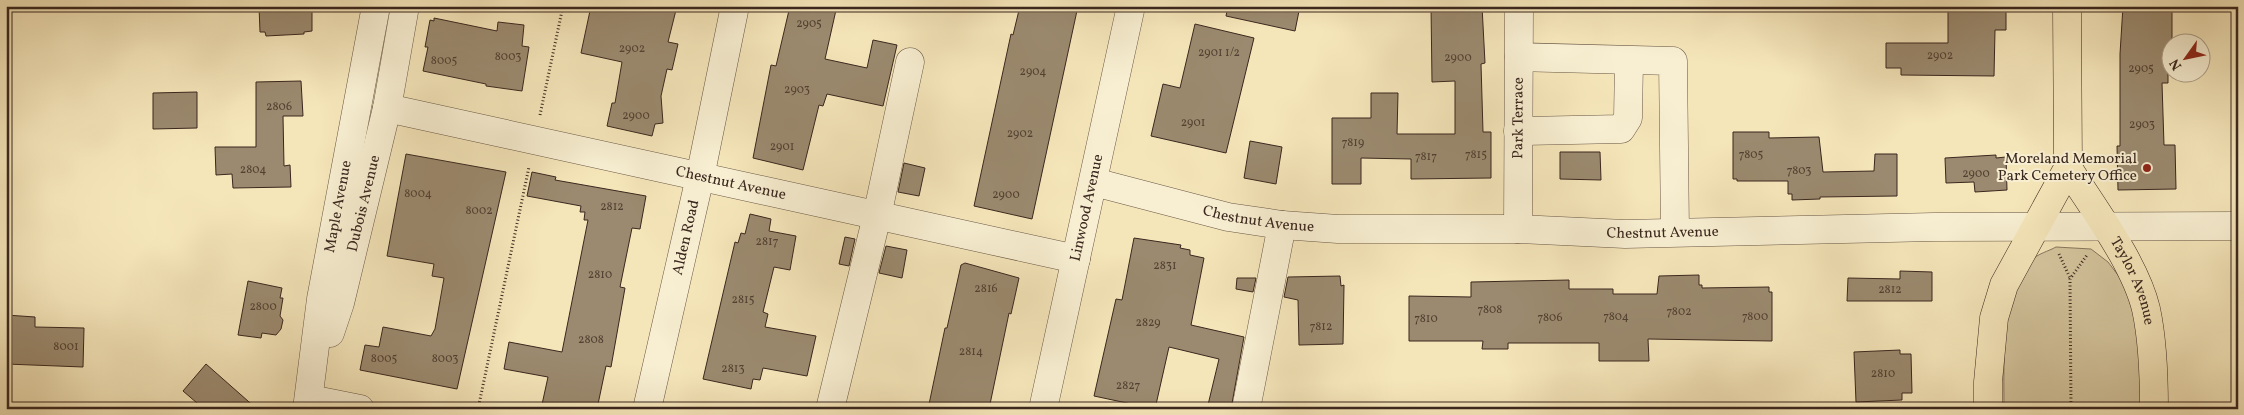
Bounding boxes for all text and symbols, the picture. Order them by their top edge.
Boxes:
house number: 2905 [796,16,822,32]
north arrow [2162,32,2212,82]
house number: 2902 [619,41,645,57]
house number: 2901 1/2 [1198,45,1240,61]
house number: 2902 [1927,48,1953,64]
house number: 8003 [495,49,521,65]
house number: 2900 [1444,50,1472,66]
house number: 8005 [431,53,457,69]
text: N [2166,55,2187,74]
house number: 2905 [2128,61,2154,77]
house number: 2904 [1020,64,1046,80]
street label: Park Terrace [1508,77,1529,159]
house number: 2903 [784,82,810,98]
house number: 2806 [266,99,292,115]
house number: 2900 [622,108,650,124]
house number: 2901 [1181,115,1205,131]
house number: 2903 [2129,117,2155,133]
house number: 2902 [1007,126,1033,142]
house number: 7819 [1342,135,1364,151]
house number: 2901 [770,139,794,155]
house number: 7815 [1465,147,1487,163]
house number: 7805 [1739,147,1763,163]
house number: 7817 [1415,149,1437,165]
place label: Moreland Memorial Park Cemetery Office [1998,149,2137,187]
street label: Linwood Avenue [1065,152,1109,263]
street label: Dubois Avenue [342,153,386,254]
street label: Maple Avenue [319,159,357,254]
street label: Chestnut Avenue [674,161,788,206]
house number: 2804 [240,162,266,178]
marker: Moreland Memorial Park Cemetery Office [2141,162,2153,174]
house number: 7803 [1787,163,1811,179]
house number: 2900 [1962,166,1990,182]
house number: 8004 [404,186,432,202]
house number: 2900 [992,187,1020,203]
street label: Alden Road [667,198,705,277]
house number: 2812 [600,199,624,215]
street label: Chestnut Avenue [1200,200,1315,238]
house number: 8002 [465,203,493,219]
street label: Chestnut Avenue [1606,221,1719,244]
street label: Taylor Avenue [2105,233,2159,327]
house number: 2817 [755,234,779,250]
house number: 2831 [1153,258,1177,274]
house number: 2810 [588,267,612,283]
house number: 2816 [974,281,998,297]
house number: 2812 [1878,282,1902,298]
house number: 2815 [732,292,755,308]
house number: 2800 [249,299,277,315]
house number: 7808 [1478,302,1502,318]
house number: 7802 [1666,304,1692,320]
house number: 7804 [1603,309,1629,325]
house number: 7800 [1742,309,1768,325]
house number: 7806 [1538,310,1563,326]
house number: 7810 [1414,311,1438,327]
house number: 2829 [1135,315,1161,331]
house number: 7812 [1310,319,1332,335]
house number: 2808 [578,332,604,348]
house number: 8001 [53,339,79,355]
house number: 2814 [959,344,983,360]
house number: 8005 [371,351,397,367]
house number: 8003 [432,351,458,367]
house number: 2813 [721,361,745,377]
house number: 2810 [1871,366,1895,382]
house number: 2827 [1116,378,1140,394]

